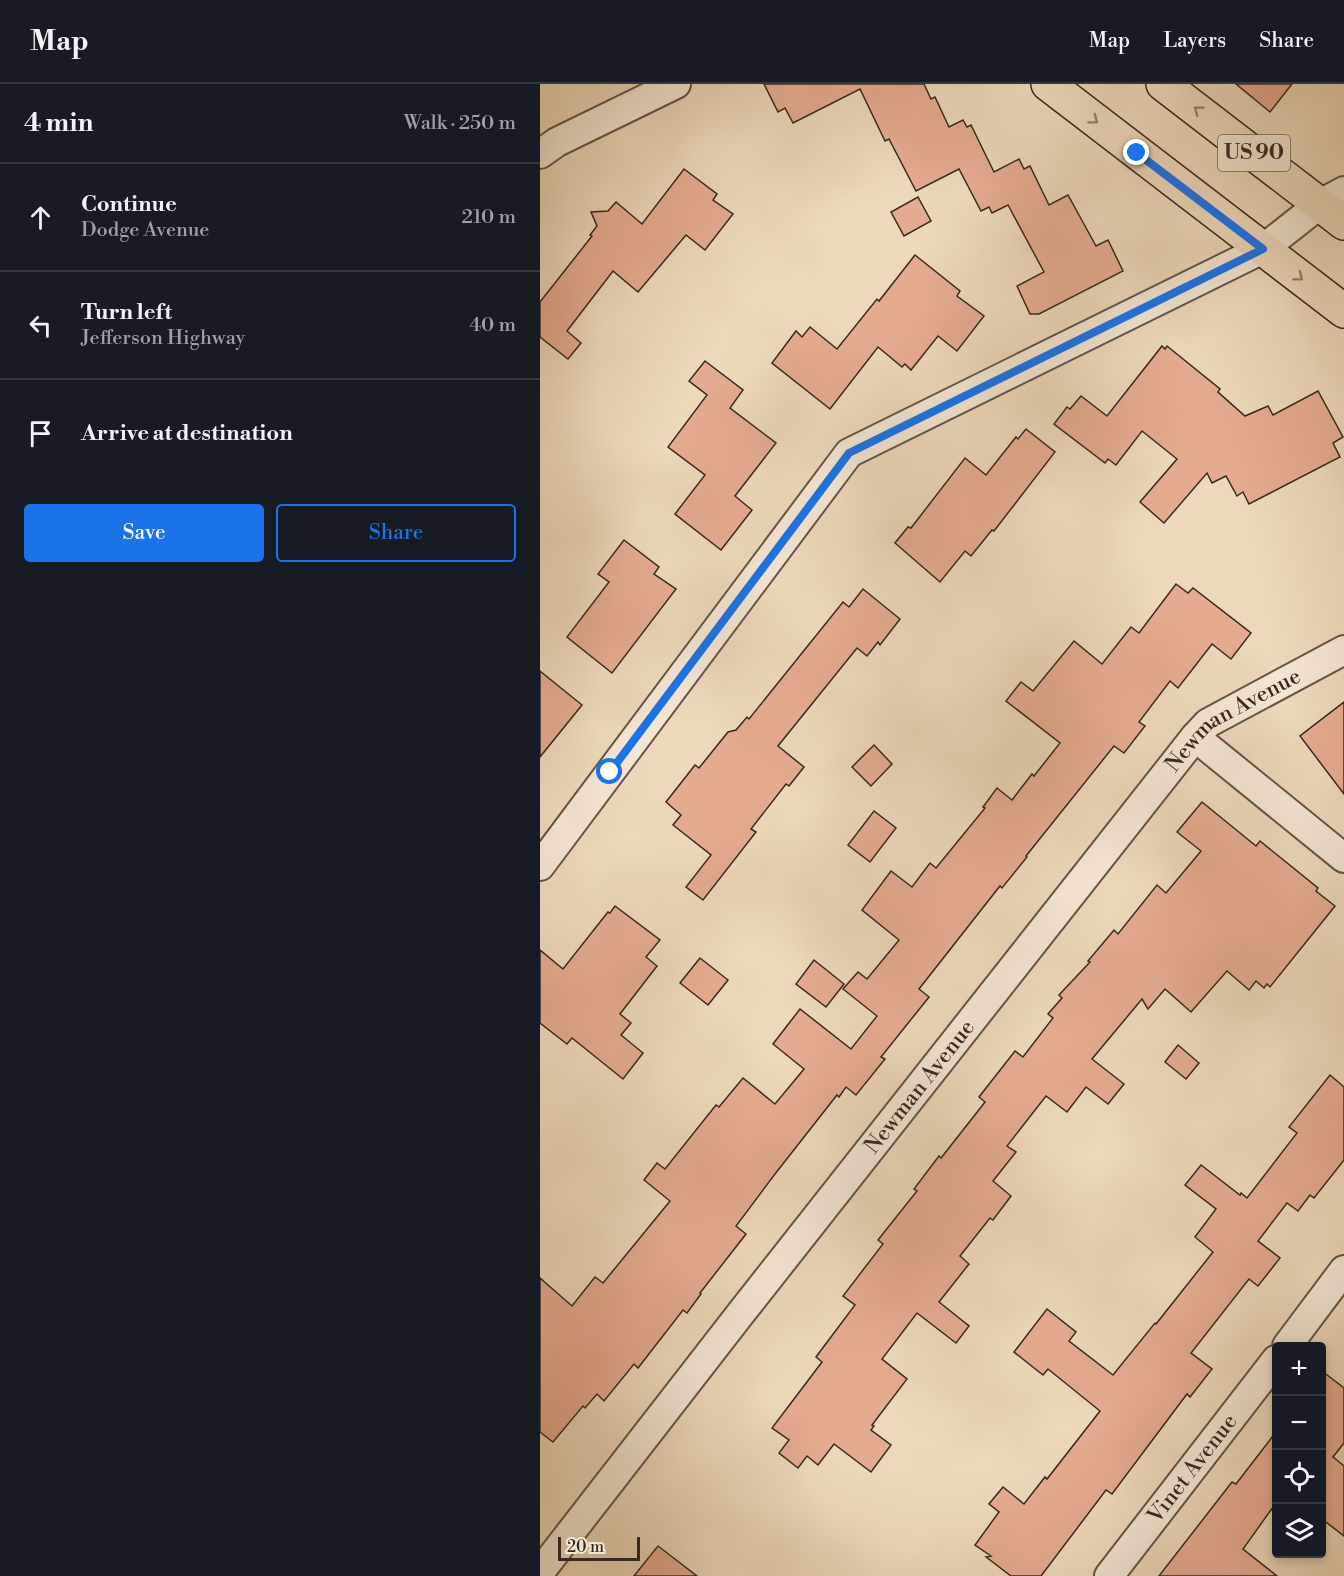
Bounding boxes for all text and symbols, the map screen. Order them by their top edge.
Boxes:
text: Map [30,24,89,59]
text: Map [1089,28,1130,54]
text: Layers [1163,28,1226,54]
text: Share [1259,28,1314,54]
text: 4 min [24,107,94,139]
one-way arrow [1193,107,1204,118]
text: Walk · 250 m [404,111,516,136]
one-way arrow [1088,112,1099,123]
road number: US 90 [1218,135,1290,171]
route end [1123,139,1149,165]
text: Continue [81,191,177,218]
icon: ahead [24,201,57,234]
text: 210 m [461,205,516,230]
text: Dodge Avenue [81,218,209,243]
one-way arrow [1292,269,1303,280]
text: Turn left [81,299,172,326]
icon: left [24,309,57,342]
text: 40 m [469,313,516,338]
text: Jefferson Highway [81,326,245,351]
icon: arrive [24,417,57,450]
text: Arrive at destination [81,420,293,447]
button: Save [24,504,264,562]
button: Share [276,504,516,562]
street label: Newman Avenue [1159,662,1305,777]
route start [596,758,622,784]
street label: Newman Avenue [858,1014,980,1159]
map controls [1272,1342,1326,1558]
button: + [1272,1342,1326,1396]
button: − [1272,1396,1326,1450]
street label: Vinet Avenue [1141,1408,1243,1529]
button: locate [1272,1450,1326,1504]
button: layers [1272,1504,1326,1558]
scale bar [558,1534,640,1562]
text: 20 m [567,1537,604,1557]

